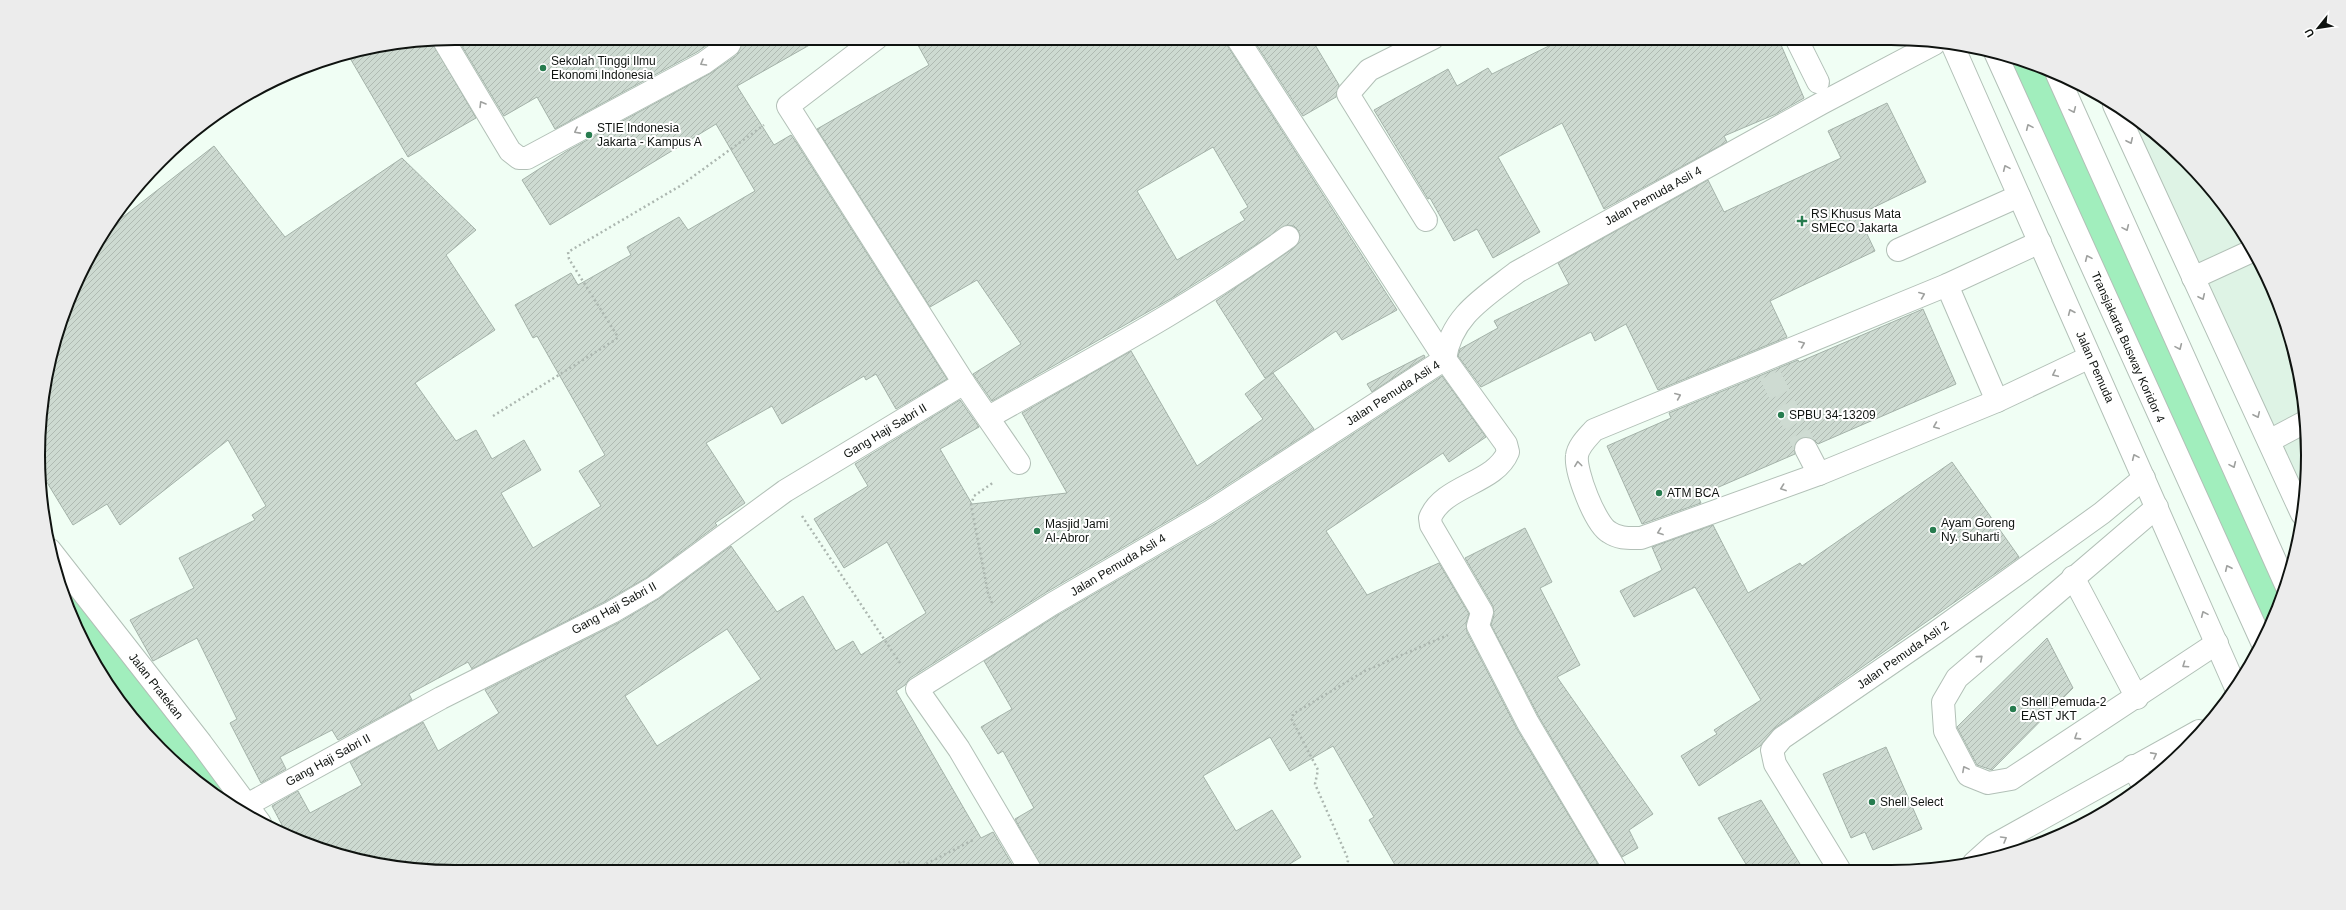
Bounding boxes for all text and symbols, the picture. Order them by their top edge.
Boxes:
north arrow [2298,8,2338,48]
text: U [2302,27,2317,39]
place label: Sekolah Tinggi Ilmu Ekonomi Indonesia [551,54,656,82]
one-way arrow [700,58,707,65]
marker: Sekolah Tinggi Ilmu Ekonomi Indonesia [538,63,548,73]
one-way arrow [480,101,487,108]
one-way arrow [2068,105,2076,113]
place label: STIE Indonesia Jakarta - Kampus A [597,121,702,149]
one-way arrow [2026,124,2034,131]
one-way arrow [573,126,581,134]
marker: STIE Indonesia Jakarta - Kampus A [584,130,594,140]
one-way arrow [2126,137,2134,144]
street label: Jalan Pemuda Asli 4 [1602,163,1704,228]
one-way arrow [2003,164,2011,171]
place label: RS Khusus Mata SMECO Jakarta [1811,207,1901,235]
marker: RS Khusus Mata SMECO Jakarta [1796,215,1808,227]
one-way arrow [2121,224,2129,232]
one-way arrow [2085,255,2093,263]
street label: Transjakarta Busway Koridor 4 [2088,269,2168,425]
one-way arrow [1919,292,1926,300]
one-way arrow [2197,293,2205,300]
one-way arrow [2067,309,2075,316]
street label: Jalan Pemuda [2073,329,2117,405]
one-way arrow [1798,341,1805,349]
one-way arrow [2175,343,2183,350]
street label: Jalan Pemuda Asli 4 [1344,357,1443,428]
one-way arrow [2051,369,2059,377]
one-way arrow [1674,392,1681,400]
street label: Gang Haji Sabri II [841,401,929,461]
place label: SPBU 34-13209 [1789,408,1876,422]
marker: SPBU 34-13209 [1776,410,1786,420]
one-way arrow [2252,410,2260,418]
one-way arrow [1932,421,1940,429]
one-way arrow [2132,453,2140,461]
one-way arrow [1574,461,1583,467]
one-way arrow [2228,462,2236,469]
one-way arrow [1779,483,1786,491]
place label: ATM BCA [1667,486,1719,500]
marker: ATM BCA [1654,488,1664,498]
place label: Ayam Goreng Ny. Suharti [1941,516,2015,544]
place label: Masjid Jami Al-Abror [1045,517,1108,545]
marker: Ayam Goreng Ny. Suharti [1928,525,1938,535]
marker: Masjid Jami Al-Abror [1032,526,1042,536]
one-way arrow [1657,527,1664,535]
street label: Jalan Pemuda Asli 4 [1068,531,1168,599]
one-way arrow [2225,565,2233,572]
street label: Gang Haji Sabri II [569,579,659,637]
one-way arrow [2201,610,2209,618]
street label: Jalan Pemuda Asli 2 [1854,618,1952,692]
street label: Jalan Pratekan [126,650,186,722]
one-way arrow [1975,655,1983,663]
one-way arrow [2182,660,2189,668]
place label: Shell Pemuda-2 EAST JKT [2021,695,2107,723]
marker: Shell Pemuda-2 EAST JKT [2008,704,2018,714]
street label: Gang Haji Sabri II [283,731,373,789]
one-way arrow [2074,732,2081,739]
one-way arrow [2150,752,2158,759]
one-way arrow [1962,766,1969,773]
place label: Shell Select [1880,795,1944,809]
marker: Shell Select [1867,797,1877,807]
one-way arrow [2000,836,2008,843]

